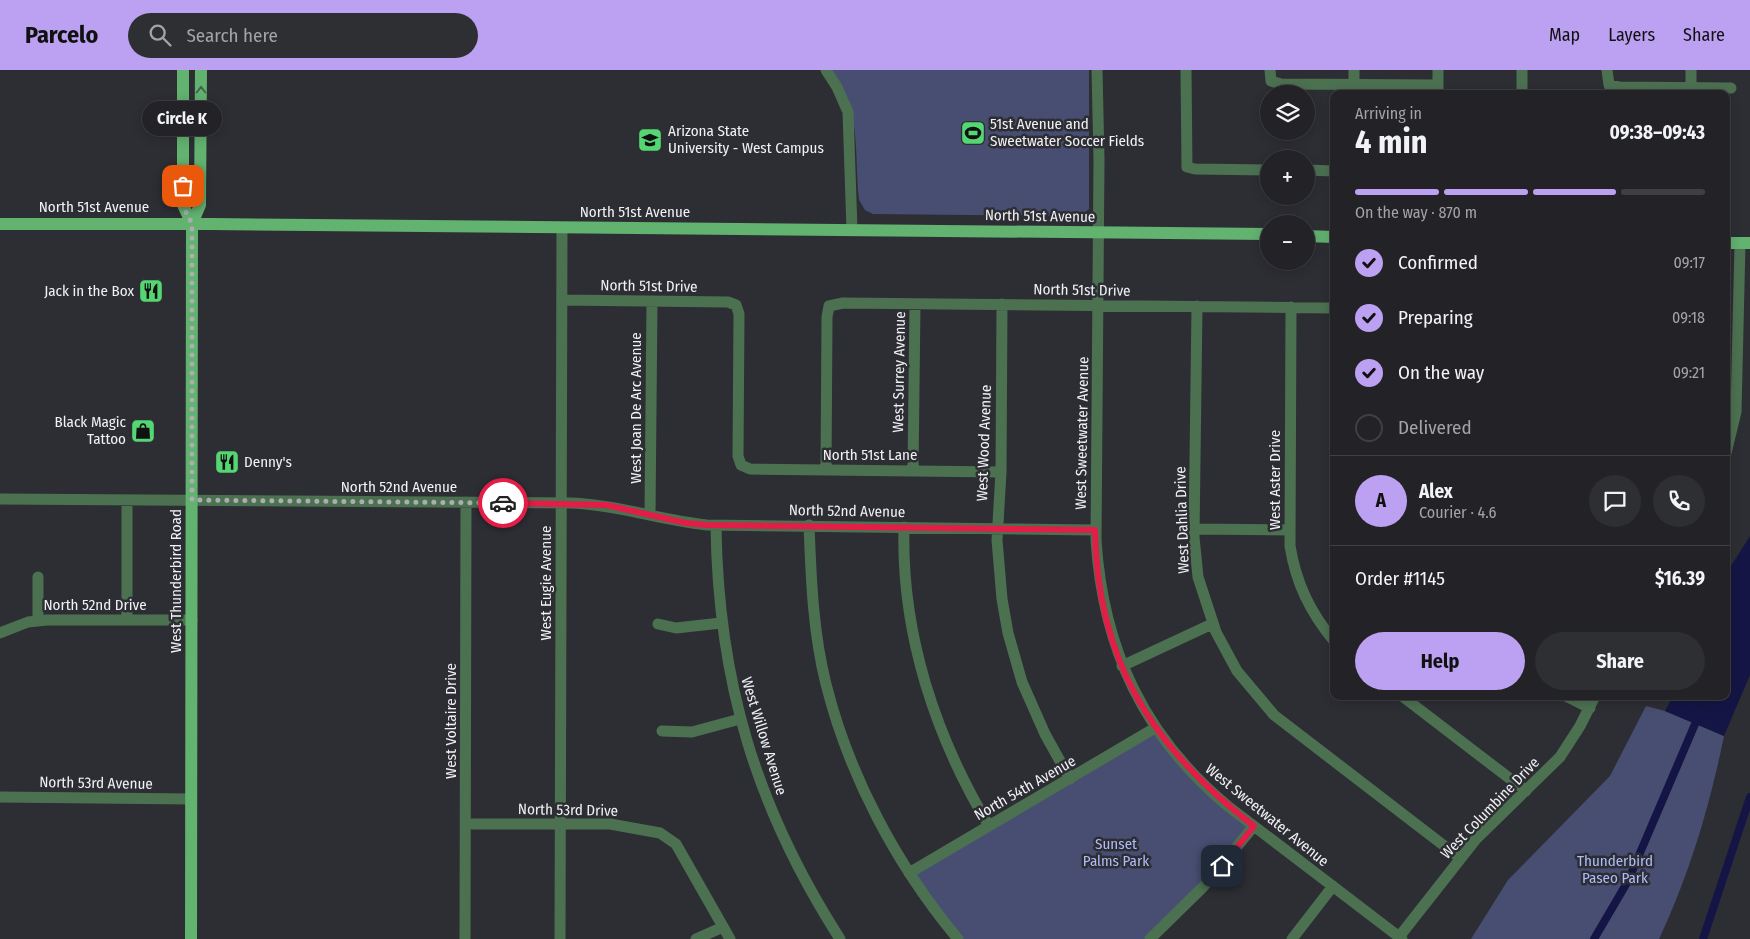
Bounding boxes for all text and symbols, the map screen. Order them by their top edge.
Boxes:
search box [128,13,478,58]
text: Parcelo [25,21,98,49]
icon: search [146,21,174,49]
text: Search here [186,24,278,47]
text: Map [1549,24,1580,46]
text: Layers [1608,24,1655,46]
text: Share [1683,24,1725,46]
one-way arrow [196,85,206,93]
map controls [1260,85,1315,270]
button: layers [1260,85,1315,140]
callout: Circle K [143,101,223,136]
text: Arriving in [1355,104,1422,123]
text: Circle K [157,109,207,128]
place label: 51st Avenue and Sweetwater Soccer Fields [990,115,1144,150]
sports icon: 51st Avenue and Sweetwater Soccer Fields [960,120,986,146]
text: 09:38–09:43 [1609,121,1705,144]
place label: Arizona State University - West Campus [668,122,824,157]
text: 4 min [1355,123,1428,161]
school or university icon: Arizona State University - West Campus [637,127,663,153]
button: + [1260,150,1315,205]
pin [162,165,204,207]
icon: bag [169,172,197,200]
street label: North 51st Avenue [39,198,149,216]
street label: North 51st Avenue [580,203,690,221]
text: On the way · 870 m [1355,203,1477,222]
street label: North 51st Avenue [985,206,1095,226]
button: − [1260,215,1315,270]
icon: check [1355,249,1383,277]
text: Confirmed [1398,251,1478,274]
text: 09:17 [1674,253,1705,272]
street label: North 51st Drive [600,276,698,296]
restaurant icon: Jack in the Box [138,278,164,304]
street label: North 51st Drive [1033,280,1131,300]
place label: Jack in the Box [44,282,134,300]
icon: check [1355,304,1383,332]
text: Preparing [1398,306,1473,329]
text: 09:18 [1672,308,1705,327]
street label: West Surrey Avenue [889,311,909,433]
street label: West Joan De Arc Avenue [627,332,645,484]
street label: West Sweetwater Avenue [1072,356,1092,510]
icon: check [1355,359,1383,387]
text: On the way [1398,361,1484,384]
text: 09:21 [1673,363,1705,382]
street label: West Wood Avenue [973,384,995,502]
place label: Black Magic Tattoo [55,413,127,448]
text: Delivered [1398,416,1472,439]
shop icon: Black Magic Tattoo [130,418,156,444]
street label: West Aster Drive [1266,430,1284,530]
street label: North 51st Lane [823,446,917,464]
restaurant icon: Denny's [214,449,240,475]
place label: Denny's [244,453,292,471]
street label: West Dahlia Drive [1171,466,1193,574]
button: chat [1589,475,1641,527]
button: phone [1653,475,1705,527]
street label: North 52nd Avenue [341,478,457,496]
courier [478,478,528,528]
text: Alex [1419,480,1453,503]
icon: car [489,489,517,517]
text: A [1376,489,1386,512]
street label: North 52nd Avenue [789,501,905,521]
text: Courier · 4.6 [1419,503,1497,522]
street label: West Thunderbird Road [167,509,185,653]
street label: West Eugie Avenue [537,526,555,640]
text: Order #1145 [1355,567,1445,590]
text: $16.39 [1655,567,1705,590]
street label: North 52nd Drive [43,596,147,614]
button: Help [1355,632,1525,690]
button: Share [1535,632,1705,690]
street label: West Voltaire Drive [442,663,460,779]
street label: West Willow Avenue [737,675,791,797]
street label: North 54th Avenue [971,752,1079,824]
street label: West Columbine Drive [1437,753,1543,863]
street label: West Sweetwater Avenue [1202,760,1332,870]
street label: North 53rd Avenue [39,773,153,793]
street label: North 53rd Drive [518,800,618,820]
park label: Sunset Palms Park [1083,835,1149,870]
pin [1201,845,1243,887]
icon: home [1208,852,1236,880]
park label: Thunderbird Paseo Park [1577,852,1653,887]

